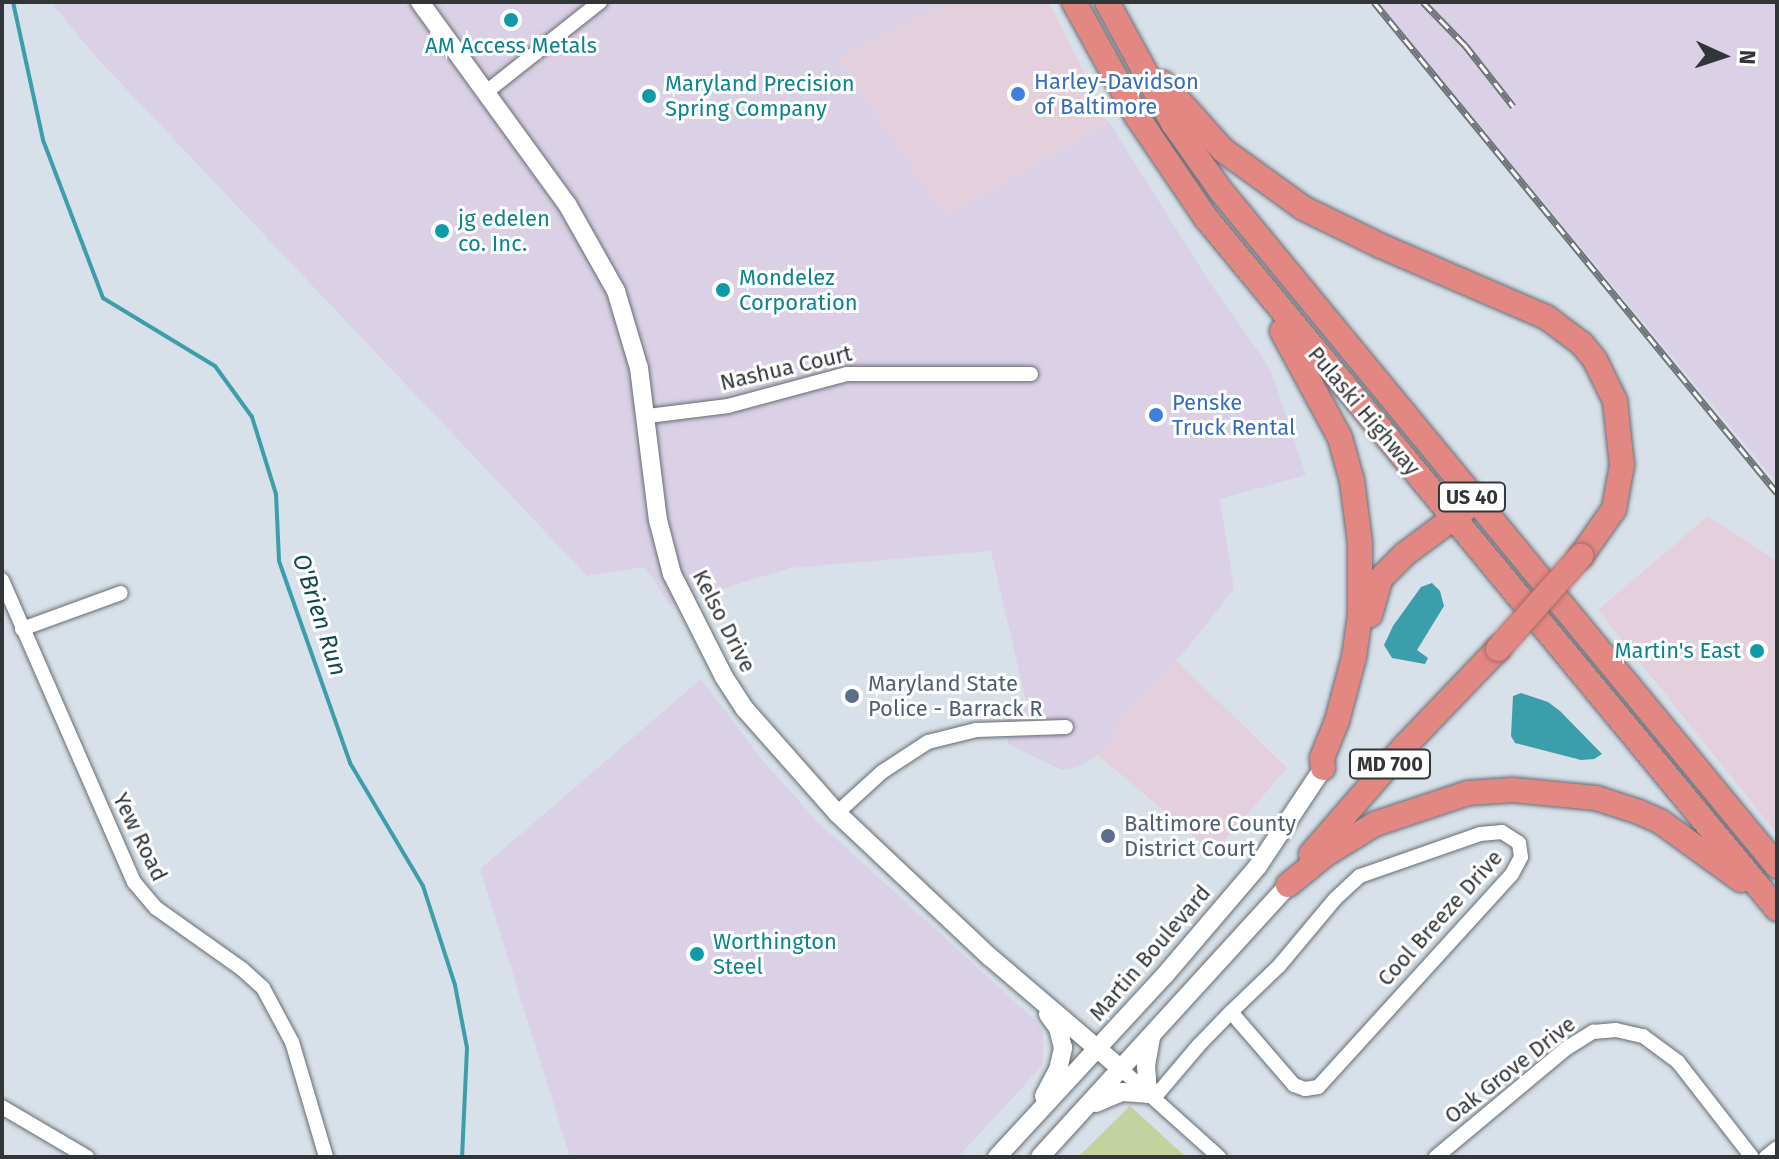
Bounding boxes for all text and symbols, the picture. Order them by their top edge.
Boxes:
marker: AM Access Metals [502,11,520,29]
north arrow [1683,16,1763,96]
place label: AM Access Metals [425,33,597,59]
text: N [1734,49,1761,65]
place label: Harley-Davidson of Baltimore [1034,68,1199,120]
place label: Maryland Precision Spring Company [665,70,855,122]
marker: Harley-Davidson of Baltimore [1009,85,1027,103]
marker: Maryland Precision Spring Company [640,87,658,105]
place label: jg edelen co. Inc. [458,205,550,256]
marker: jg edelen co. Inc. [433,222,451,240]
place label: Mondelez Corporation [739,264,858,316]
marker: Mondelez Corporation [714,281,732,299]
street label: Nashua Court [718,340,854,396]
street label: Pulaski Highway [1302,341,1426,481]
place label: Penske Truck Rental [1172,389,1295,440]
marker: Penske Truck Rental [1147,406,1165,424]
road number: US 40 [1436,481,1508,513]
water label: O'Brien Run [286,550,352,680]
street label: Kelso Drive [687,565,761,677]
place label: Martin's East [1614,638,1741,664]
marker: Martin's East [1748,642,1766,660]
place label: Maryland State Police - Barrack R [868,670,1043,722]
marker: Maryland State Police - Barrack R [843,687,861,705]
road number: MD 700 [1348,748,1432,780]
street label: Yew Road [107,788,173,886]
place label: Baltimore County District Court [1124,810,1296,862]
marker: Baltimore County District Court [1099,827,1117,845]
street label: Cool Breeze Drive [1372,845,1508,991]
street label: Martin Boulevard [1084,880,1216,1026]
place label: Worthington Steel [713,928,837,980]
marker: Worthington Steel [688,945,706,963]
street label: Oak Grove Drive [1439,1011,1581,1129]

